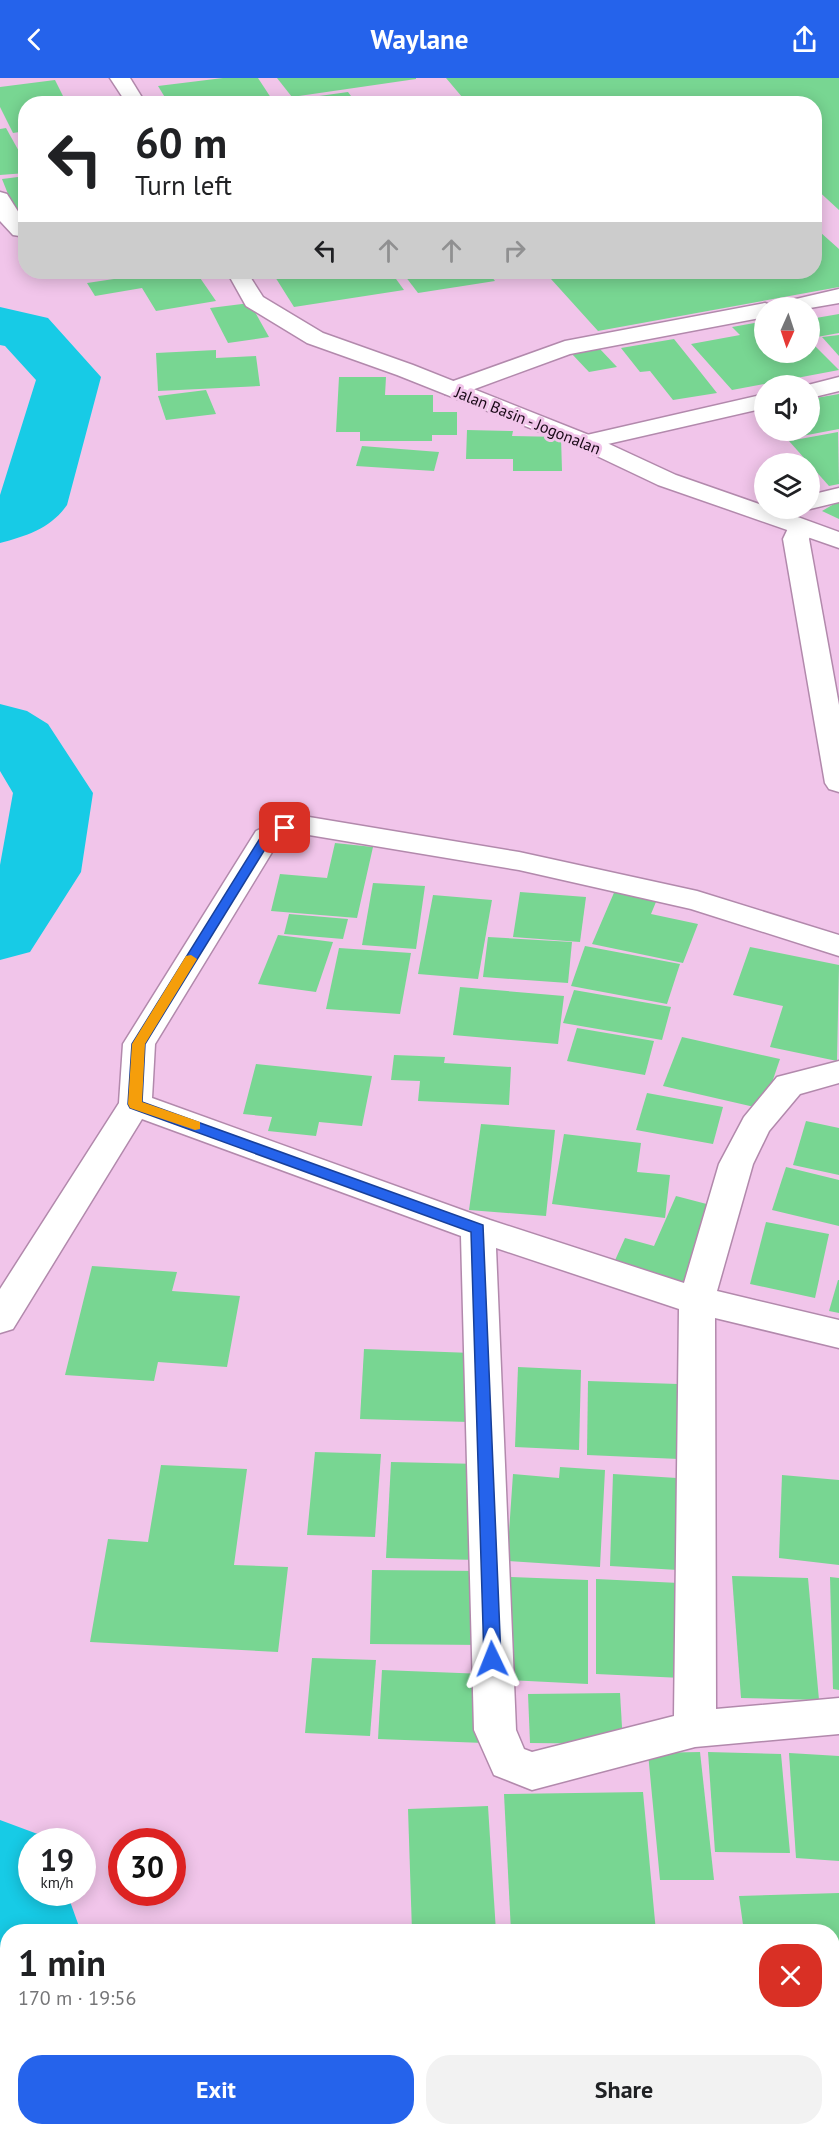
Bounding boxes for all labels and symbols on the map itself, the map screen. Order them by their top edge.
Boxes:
north arrow [754,297,820,363]
street label: Jalan Basin - Jogonalan [451,381,604,458]
pin [259,802,310,853]
position arrow [460,1627,524,1691]
speed limit sign: 30 [108,1828,186,1906]

